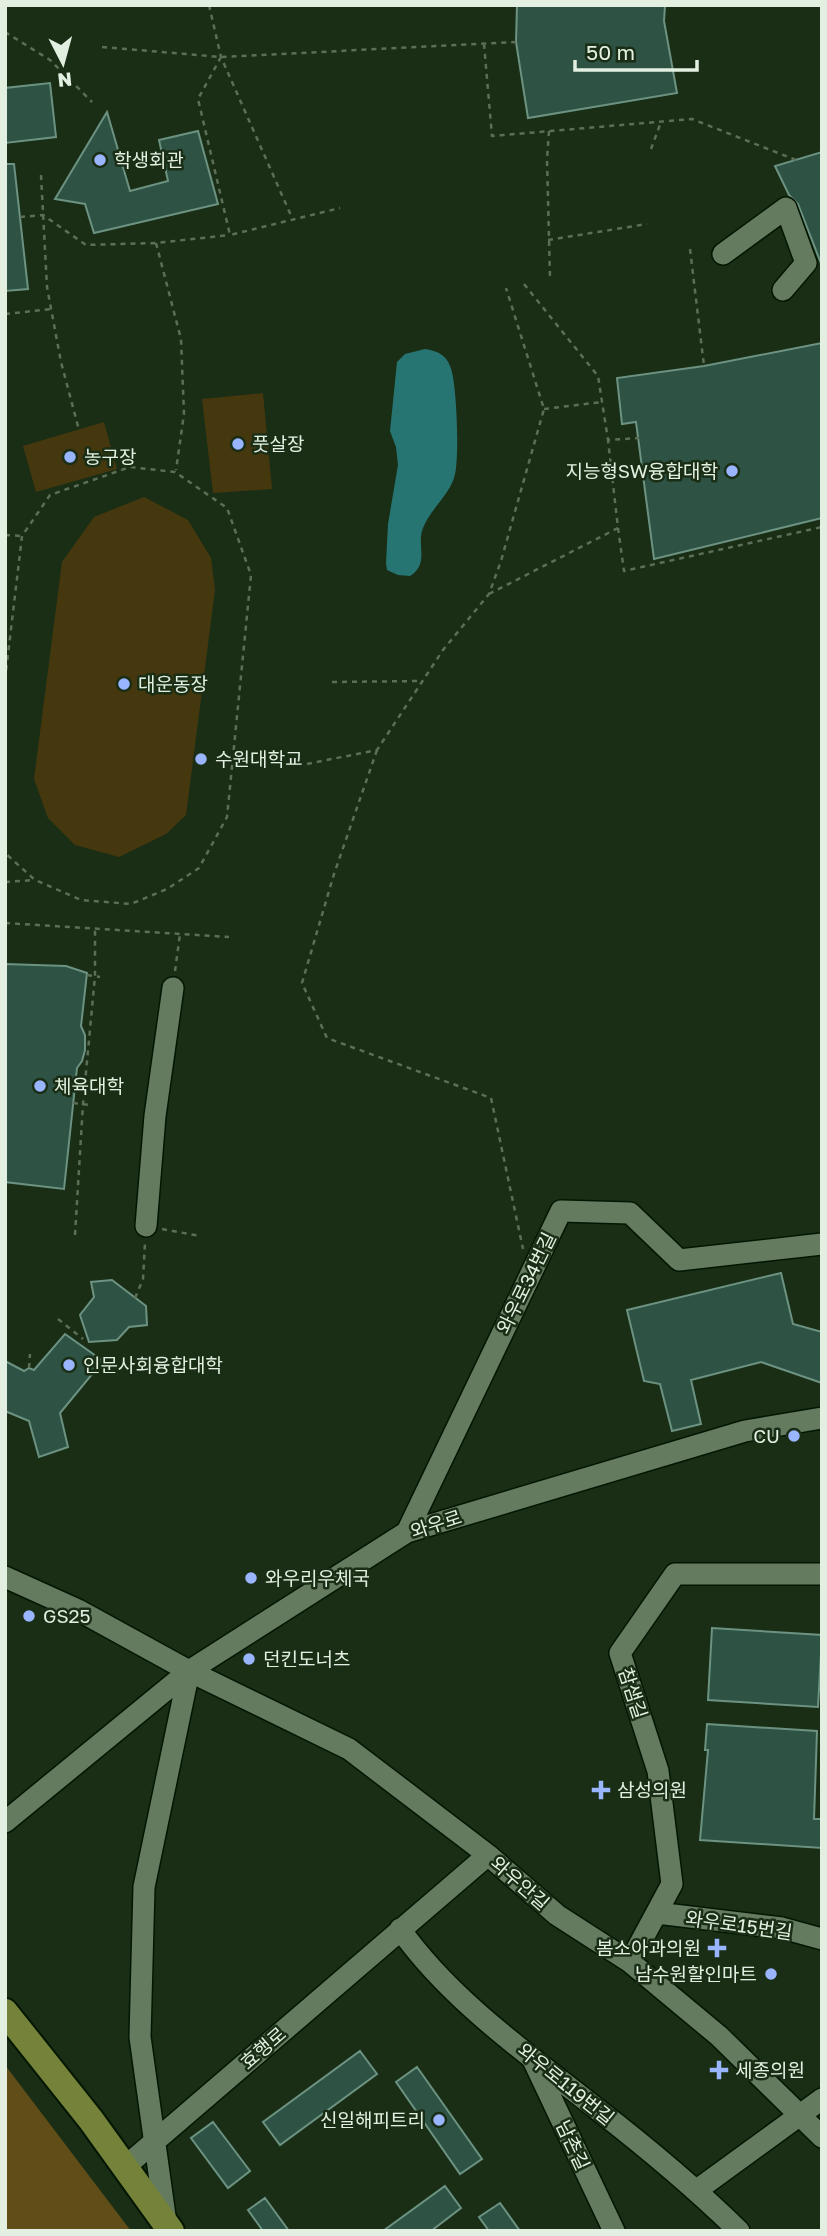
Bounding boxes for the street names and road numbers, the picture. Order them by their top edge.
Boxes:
street label: 와우로34번길 [491,1228,560,1337]
street label: 와우로 [407,1504,464,1543]
street label: 참샘길 [614,1664,653,1721]
street label: 와우안길 [486,1851,554,1914]
street label: 와우로15번길 [684,1906,794,1943]
street label: 효행로 [235,2022,290,2074]
street label: 와우로119번길 [513,2038,619,2129]
street label: 남촌길 [552,2116,595,2173]

